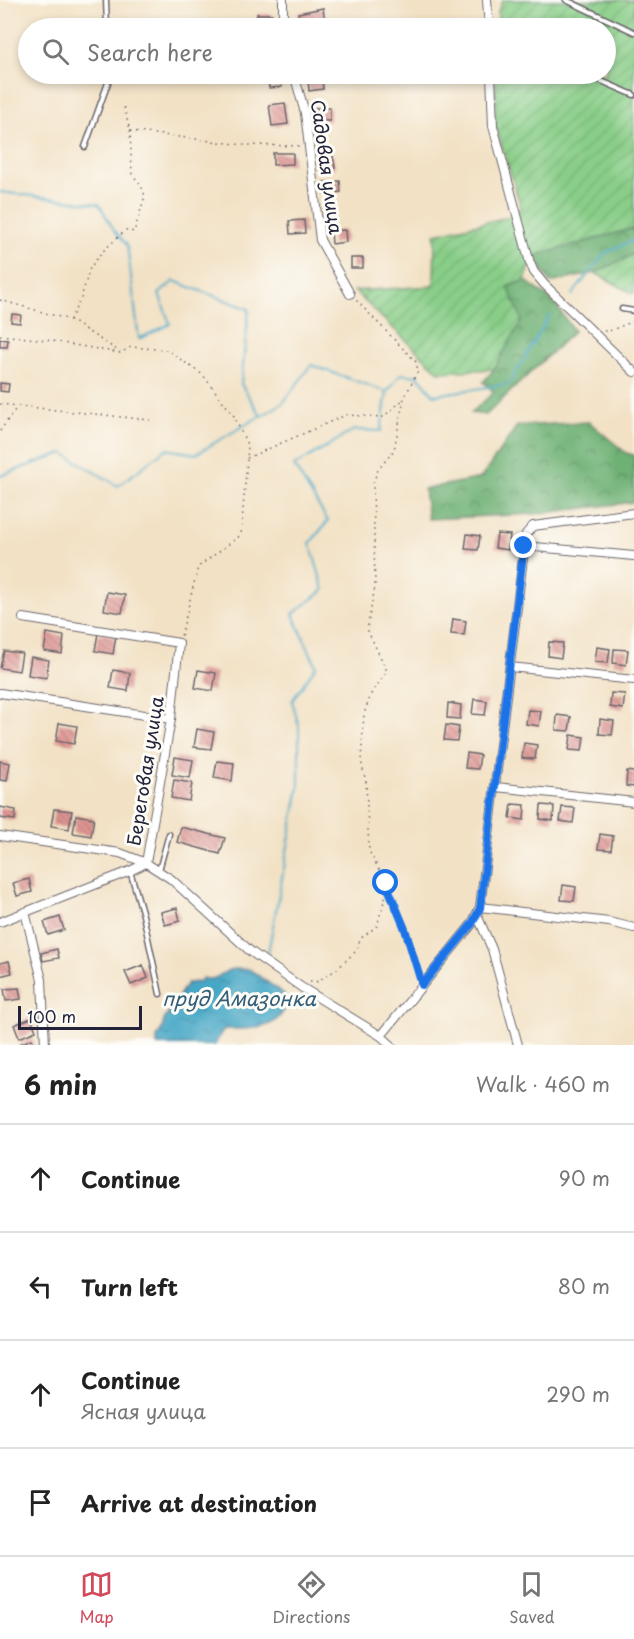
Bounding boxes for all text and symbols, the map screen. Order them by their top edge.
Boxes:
search box [18,18,616,84]
icon: search [39,35,72,68]
text: Search here [87,35,213,68]
street label: Садовая улица [305,98,350,236]
route end [510,532,536,558]
street label: Береговая улица [119,693,170,847]
route start [372,869,398,895]
water label: пруд Амазонка [162,983,316,1013]
scale bar [18,1003,142,1030]
text: 100 m [27,1004,76,1028]
text: 6 min [24,1065,97,1104]
text: Walk · 460 m [476,1069,610,1099]
icon: ahead [24,1162,57,1195]
text: Continue [81,1162,180,1195]
text: 90 m [559,1163,610,1193]
icon: left [24,1270,57,1303]
text: Turn left [81,1270,178,1303]
text: 80 m [558,1271,610,1301]
text: Continue [81,1363,180,1396]
icon: ahead [24,1378,57,1411]
text: 290 m [546,1379,610,1409]
text: Ясная улица [81,1396,206,1426]
icon: arrive [24,1486,57,1519]
text: Arrive at destination [81,1486,317,1519]
tab: Map [79,1568,114,1628]
tab: Directions [272,1568,350,1628]
tab: Saved [509,1568,555,1628]

